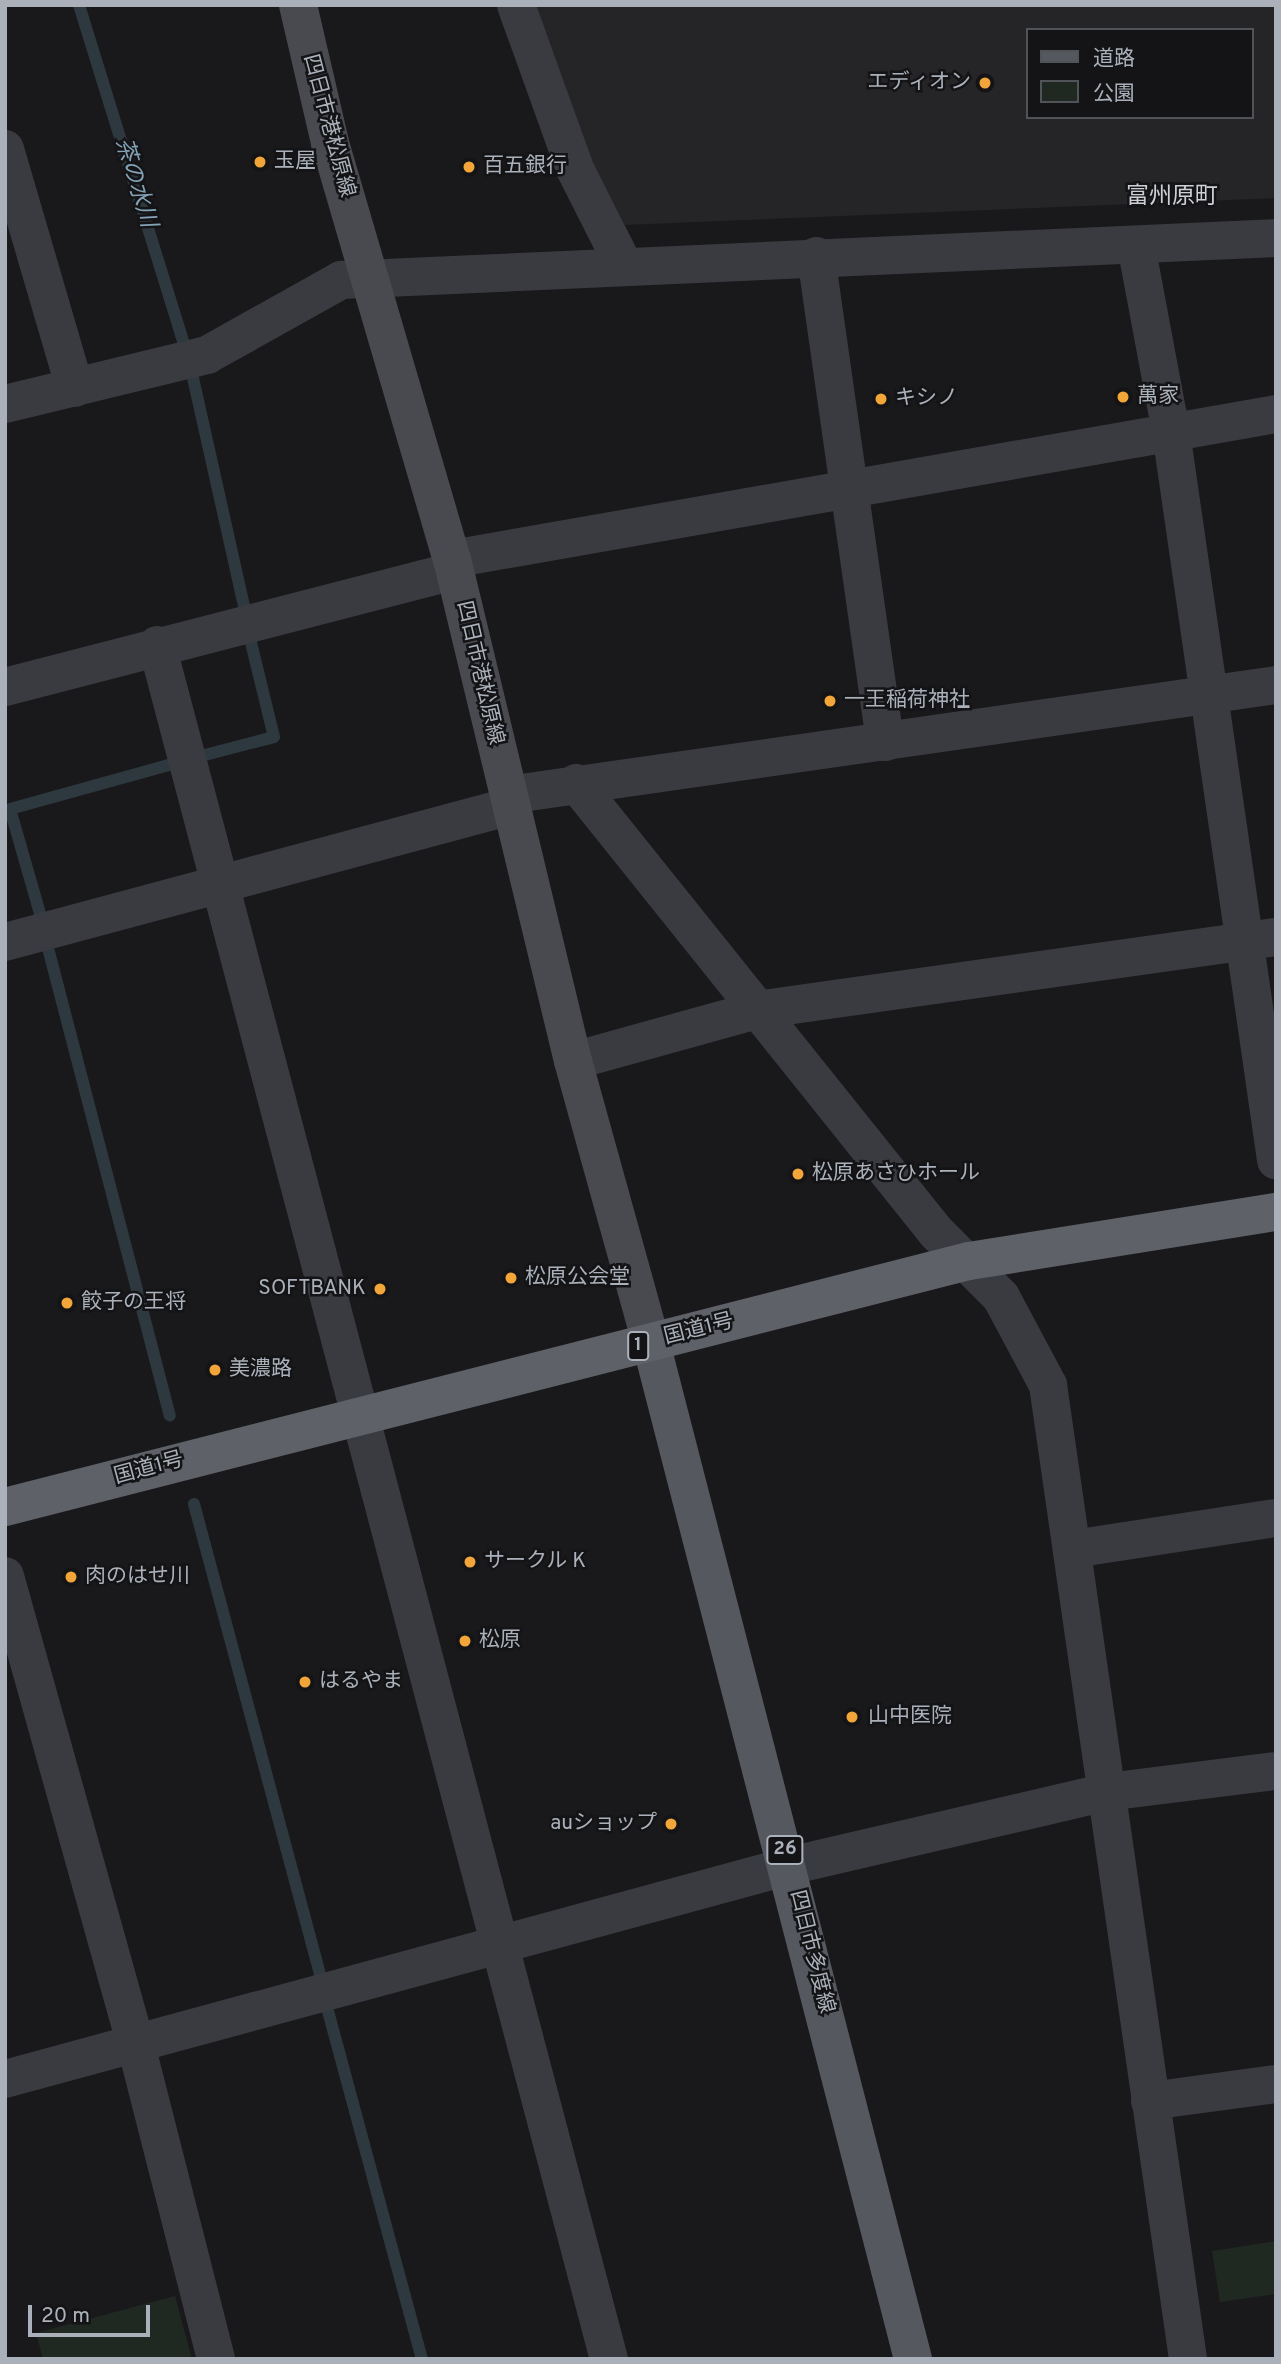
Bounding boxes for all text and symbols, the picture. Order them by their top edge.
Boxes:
legend [1026,28,1253,119]
text: 道路 [1093,46,1135,73]
street label: 四日市港松原線 [297,52,359,200]
place label: エディオン [866,70,971,96]
marker: エディオン [977,75,993,91]
text: 公園 [1093,81,1135,108]
water label: 茶の水川 [107,135,161,231]
place label: 玉屋 [274,149,316,175]
marker: 玉屋 [252,154,268,170]
place label: 百五銀行 [483,154,567,180]
marker: 百五銀行 [461,159,477,175]
district label: 富州原町 [1126,184,1218,212]
place label: 萬家 [1137,384,1179,410]
place label: キシノ [895,386,958,412]
marker: 萬家 [1115,389,1131,405]
marker: キシノ [873,391,889,407]
street label: 四日市港松原線 [450,599,508,747]
place label: 一王稲荷神社 [844,688,970,714]
marker: 一王稲荷神社 [822,693,838,709]
place label: 松原あさひホール [812,1161,980,1187]
marker: 松原あさひホール [790,1166,806,1182]
place label: 松原公会堂 [525,1265,630,1291]
marker: 松原公会堂 [503,1270,519,1286]
place label: SOFTBANK [258,1276,366,1302]
marker: SOFTBANK [372,1281,388,1297]
place label: 餃子の王将 [81,1290,186,1316]
marker: 餃子の王将 [59,1295,75,1311]
street label: 国道1号 [662,1309,736,1351]
road number: 1 [626,1330,650,1362]
place label: 美濃路 [229,1357,292,1383]
marker: 美濃路 [207,1362,223,1378]
street label: 国道1号 [112,1448,186,1490]
place label: サークル K [484,1549,587,1575]
marker: サークル K [462,1554,478,1570]
place label: 肉のはせ川 [85,1564,190,1590]
marker: 肉のはせ川 [63,1569,79,1585]
place label: 松原 [479,1628,521,1654]
marker: 松原 [457,1633,473,1649]
place label: はるやま [319,1669,403,1695]
marker: はるやま [297,1674,313,1690]
place label: 山中医院 [868,1704,952,1730]
marker: 山中医院 [842,1707,862,1727]
place label: auショップ [550,1811,657,1837]
marker: auショップ [663,1816,679,1832]
road number: 26 [766,1834,804,1866]
street label: 四日市多度線 [784,1888,838,2016]
scale bar [32,2290,154,2334]
text: 20 m [41,2303,90,2330]

